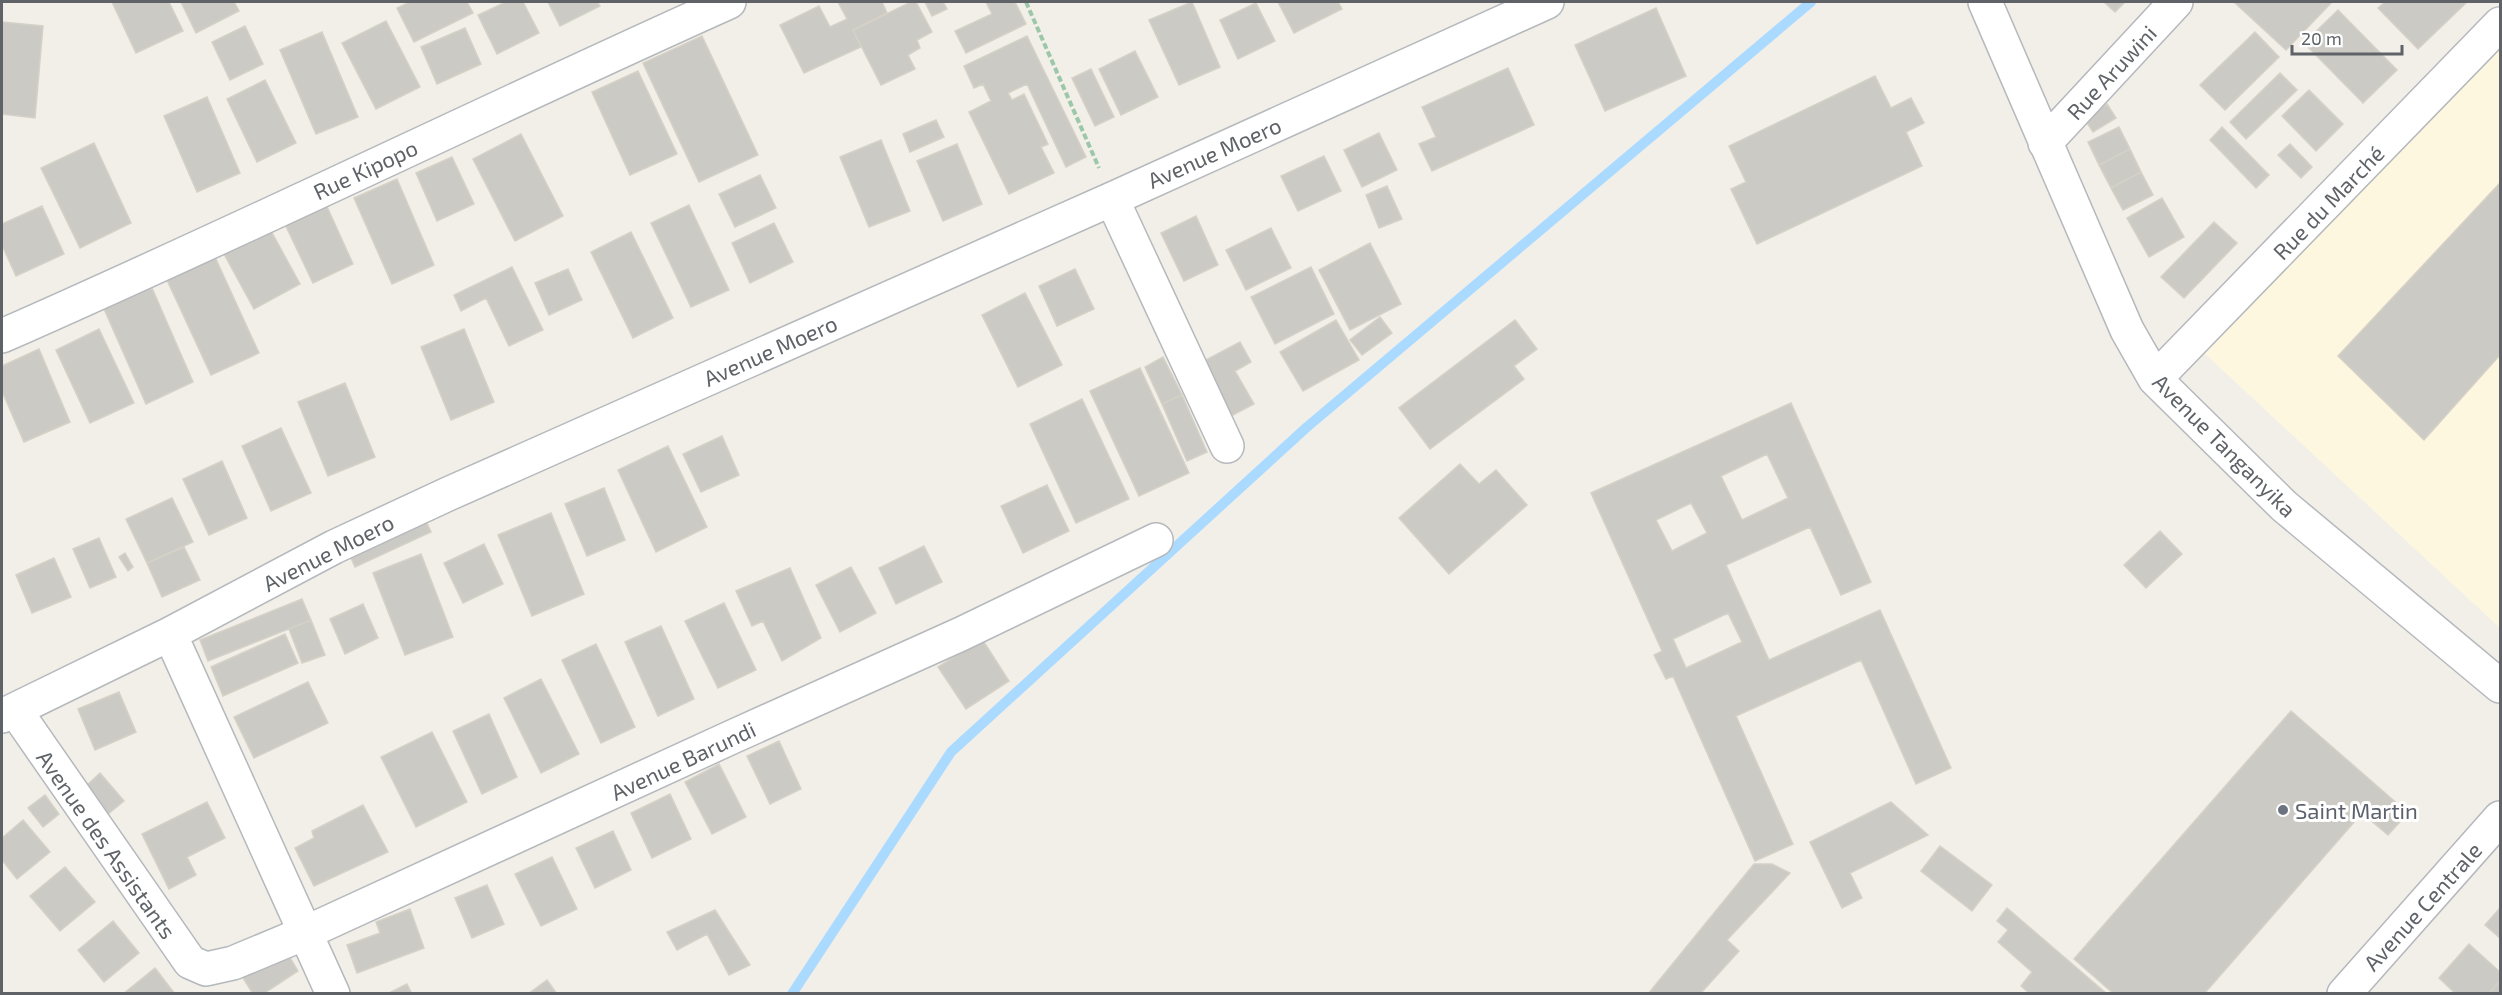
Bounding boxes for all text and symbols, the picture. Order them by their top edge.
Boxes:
scale bar [2292,18,2402,56]
street label: Rue Aruwini [2061,20,2161,124]
text: 20 m [2301,27,2342,49]
street label: Avenue Moero [1143,111,1285,193]
street label: Rue Kipopo [309,134,421,204]
street label: Rue du Marché [2267,140,2389,264]
street label: Avenue Moero [699,309,841,391]
street label: Avenue Tanganyika [2148,368,2302,522]
street label: Avenue Moero [258,508,398,596]
street label: Avenue Barundi [607,715,759,805]
street label: Avenue des Assistants [32,745,182,943]
place label: Saint Martin [2295,797,2418,823]
marker: Saint Martin [2276,803,2290,817]
street label: Avenue Centrale [2358,837,2486,975]

